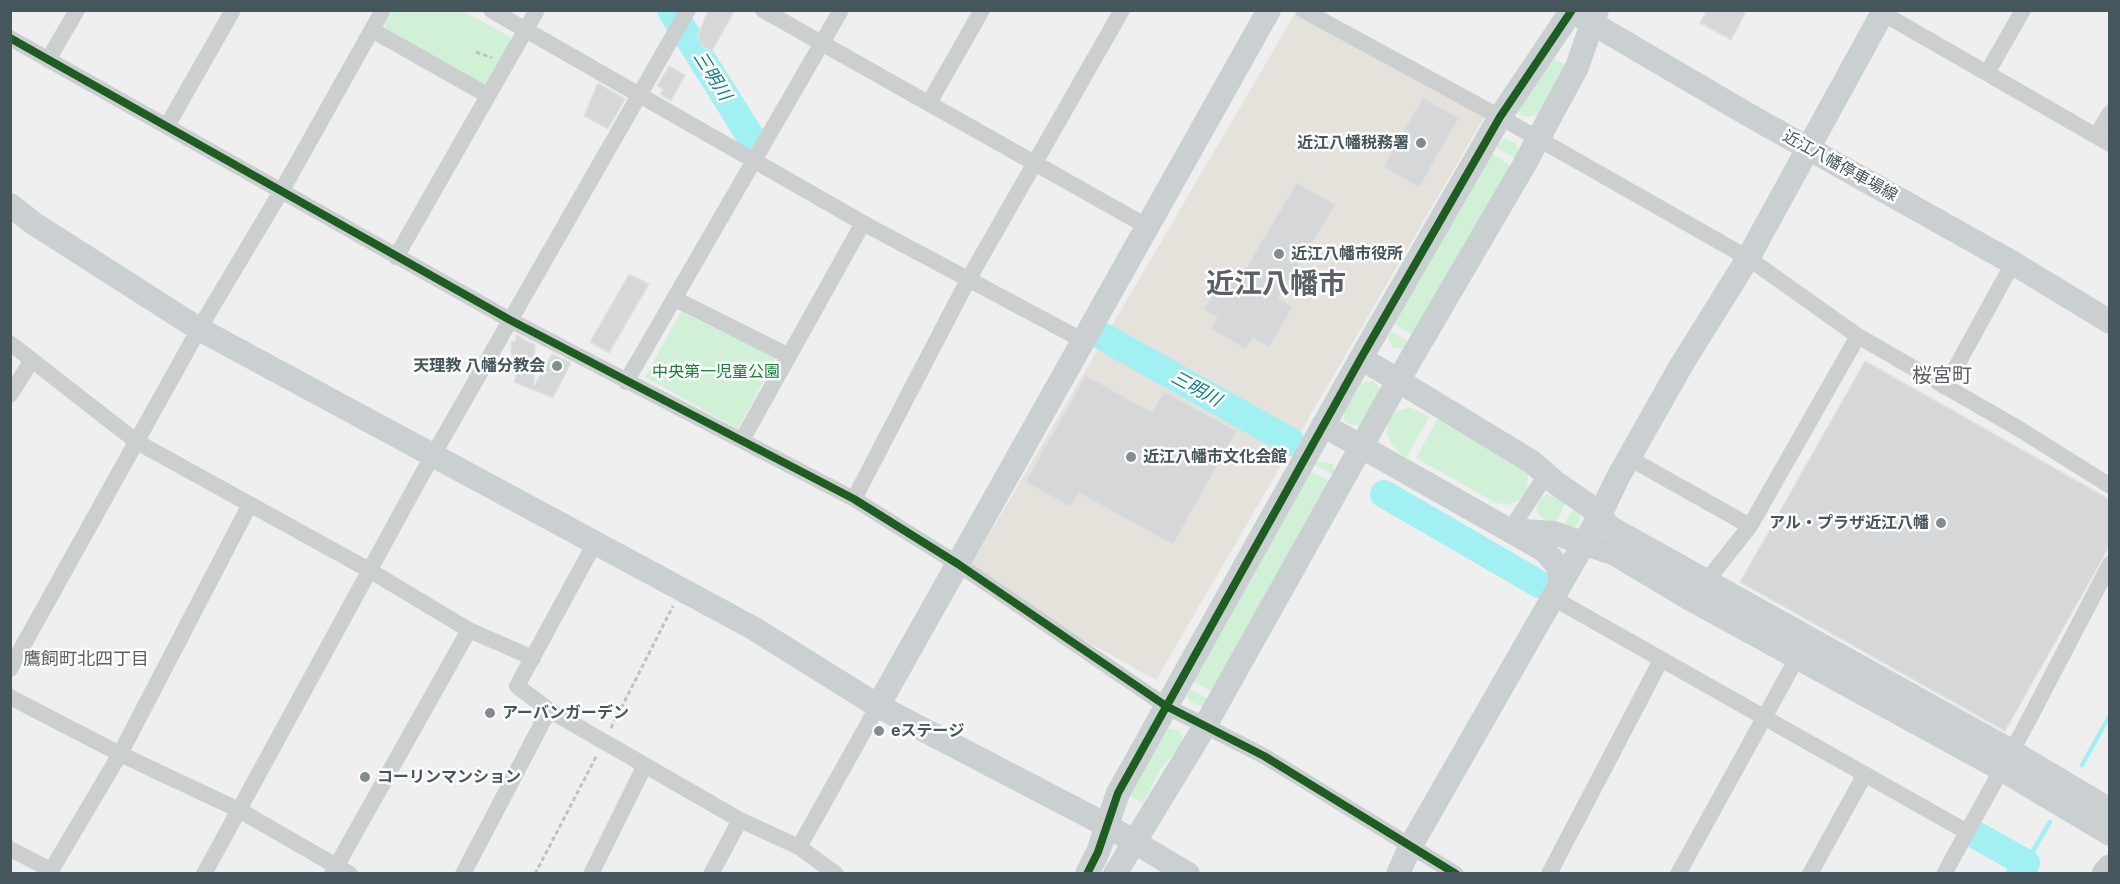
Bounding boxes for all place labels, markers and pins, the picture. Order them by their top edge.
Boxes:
place label: 近江八幡税務署 [1297,133,1409,153]
marker: 近江八幡税務署 [1414,136,1428,150]
place label: 近江八幡市役所 [1291,244,1403,264]
marker: 近江八幡市役所 [1272,247,1286,261]
place label: 天理教 八幡分教会 [413,356,545,376]
marker: 天理教 八幡分教会 [550,359,564,373]
place label: 近江八幡市文化会館 [1143,447,1287,467]
marker: 近江八幡市文化会館 [1124,450,1138,464]
place label: アル・プラザ近江八幡 [1769,513,1929,533]
marker: アル・プラザ近江八幡 [1934,516,1948,530]
place label: アーバンガーデン [502,703,629,723]
marker: アーバンガーデン [483,706,497,720]
place label: eステージ [891,721,965,741]
marker: eステージ [872,724,886,738]
place label: コーリンマンション [377,767,521,787]
marker: コーリンマンション [358,770,372,784]

